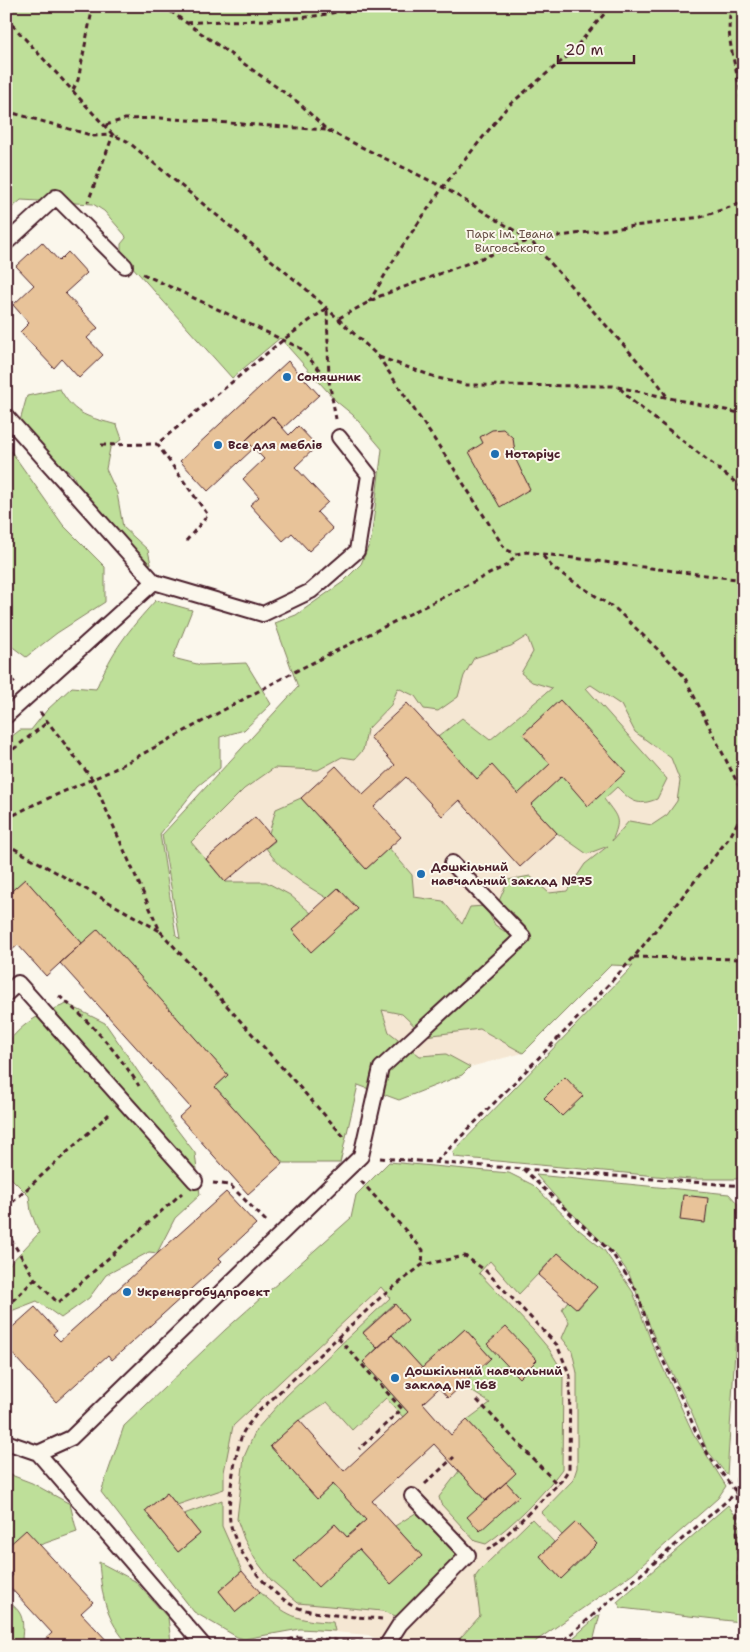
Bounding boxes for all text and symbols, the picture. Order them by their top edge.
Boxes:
scale bar [558,32,634,64]
text: 20 m [565,40,604,60]
park label: Парк ім. Івана Виговського [467,226,554,256]
place label: Соняшник [297,369,362,385]
marker: Соняшник [281,371,293,383]
place label: Все для меблів [228,437,322,453]
marker: Все для меблів [212,439,224,451]
place label: Нотаріус [505,446,560,462]
marker: Нотаріус [489,448,501,460]
place label: Дошкільний навчальний заклад №75 [431,859,592,889]
marker: Дошкільний навчальний заклад №75 [415,868,427,880]
place label: Укренергобудпроект [137,1284,271,1300]
marker: Укренергобудпроект [121,1286,133,1298]
place label: Дошкільний навчальний заклад № 168 [405,1363,563,1393]
marker: Дошкільний навчальний заклад № 168 [389,1372,401,1384]

